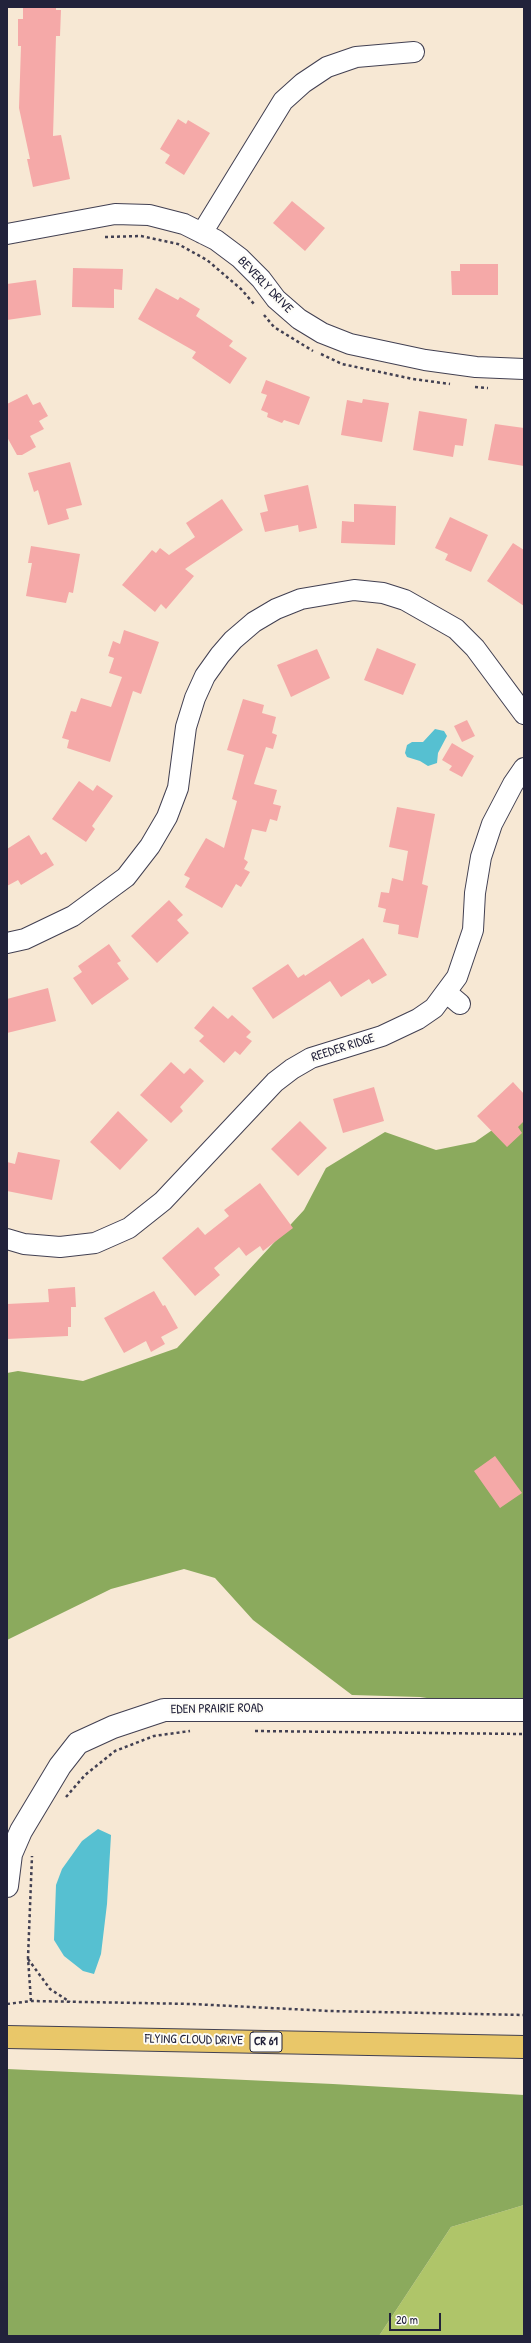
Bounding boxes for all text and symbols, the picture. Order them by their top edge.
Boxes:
street label: BEVERLY DRIVE [234,253,296,317]
street label: REEDER RIDGE [310,1030,376,1066]
street label: EDEN PRAIRIE ROAD [171,1700,263,1718]
street label: FLYING CLOUD DRIVE [145,2031,243,2049]
road number: CR 61 [250,2032,282,2052]
scale bar [391,2305,443,2331]
text: 20 m [396,2311,418,2328]

